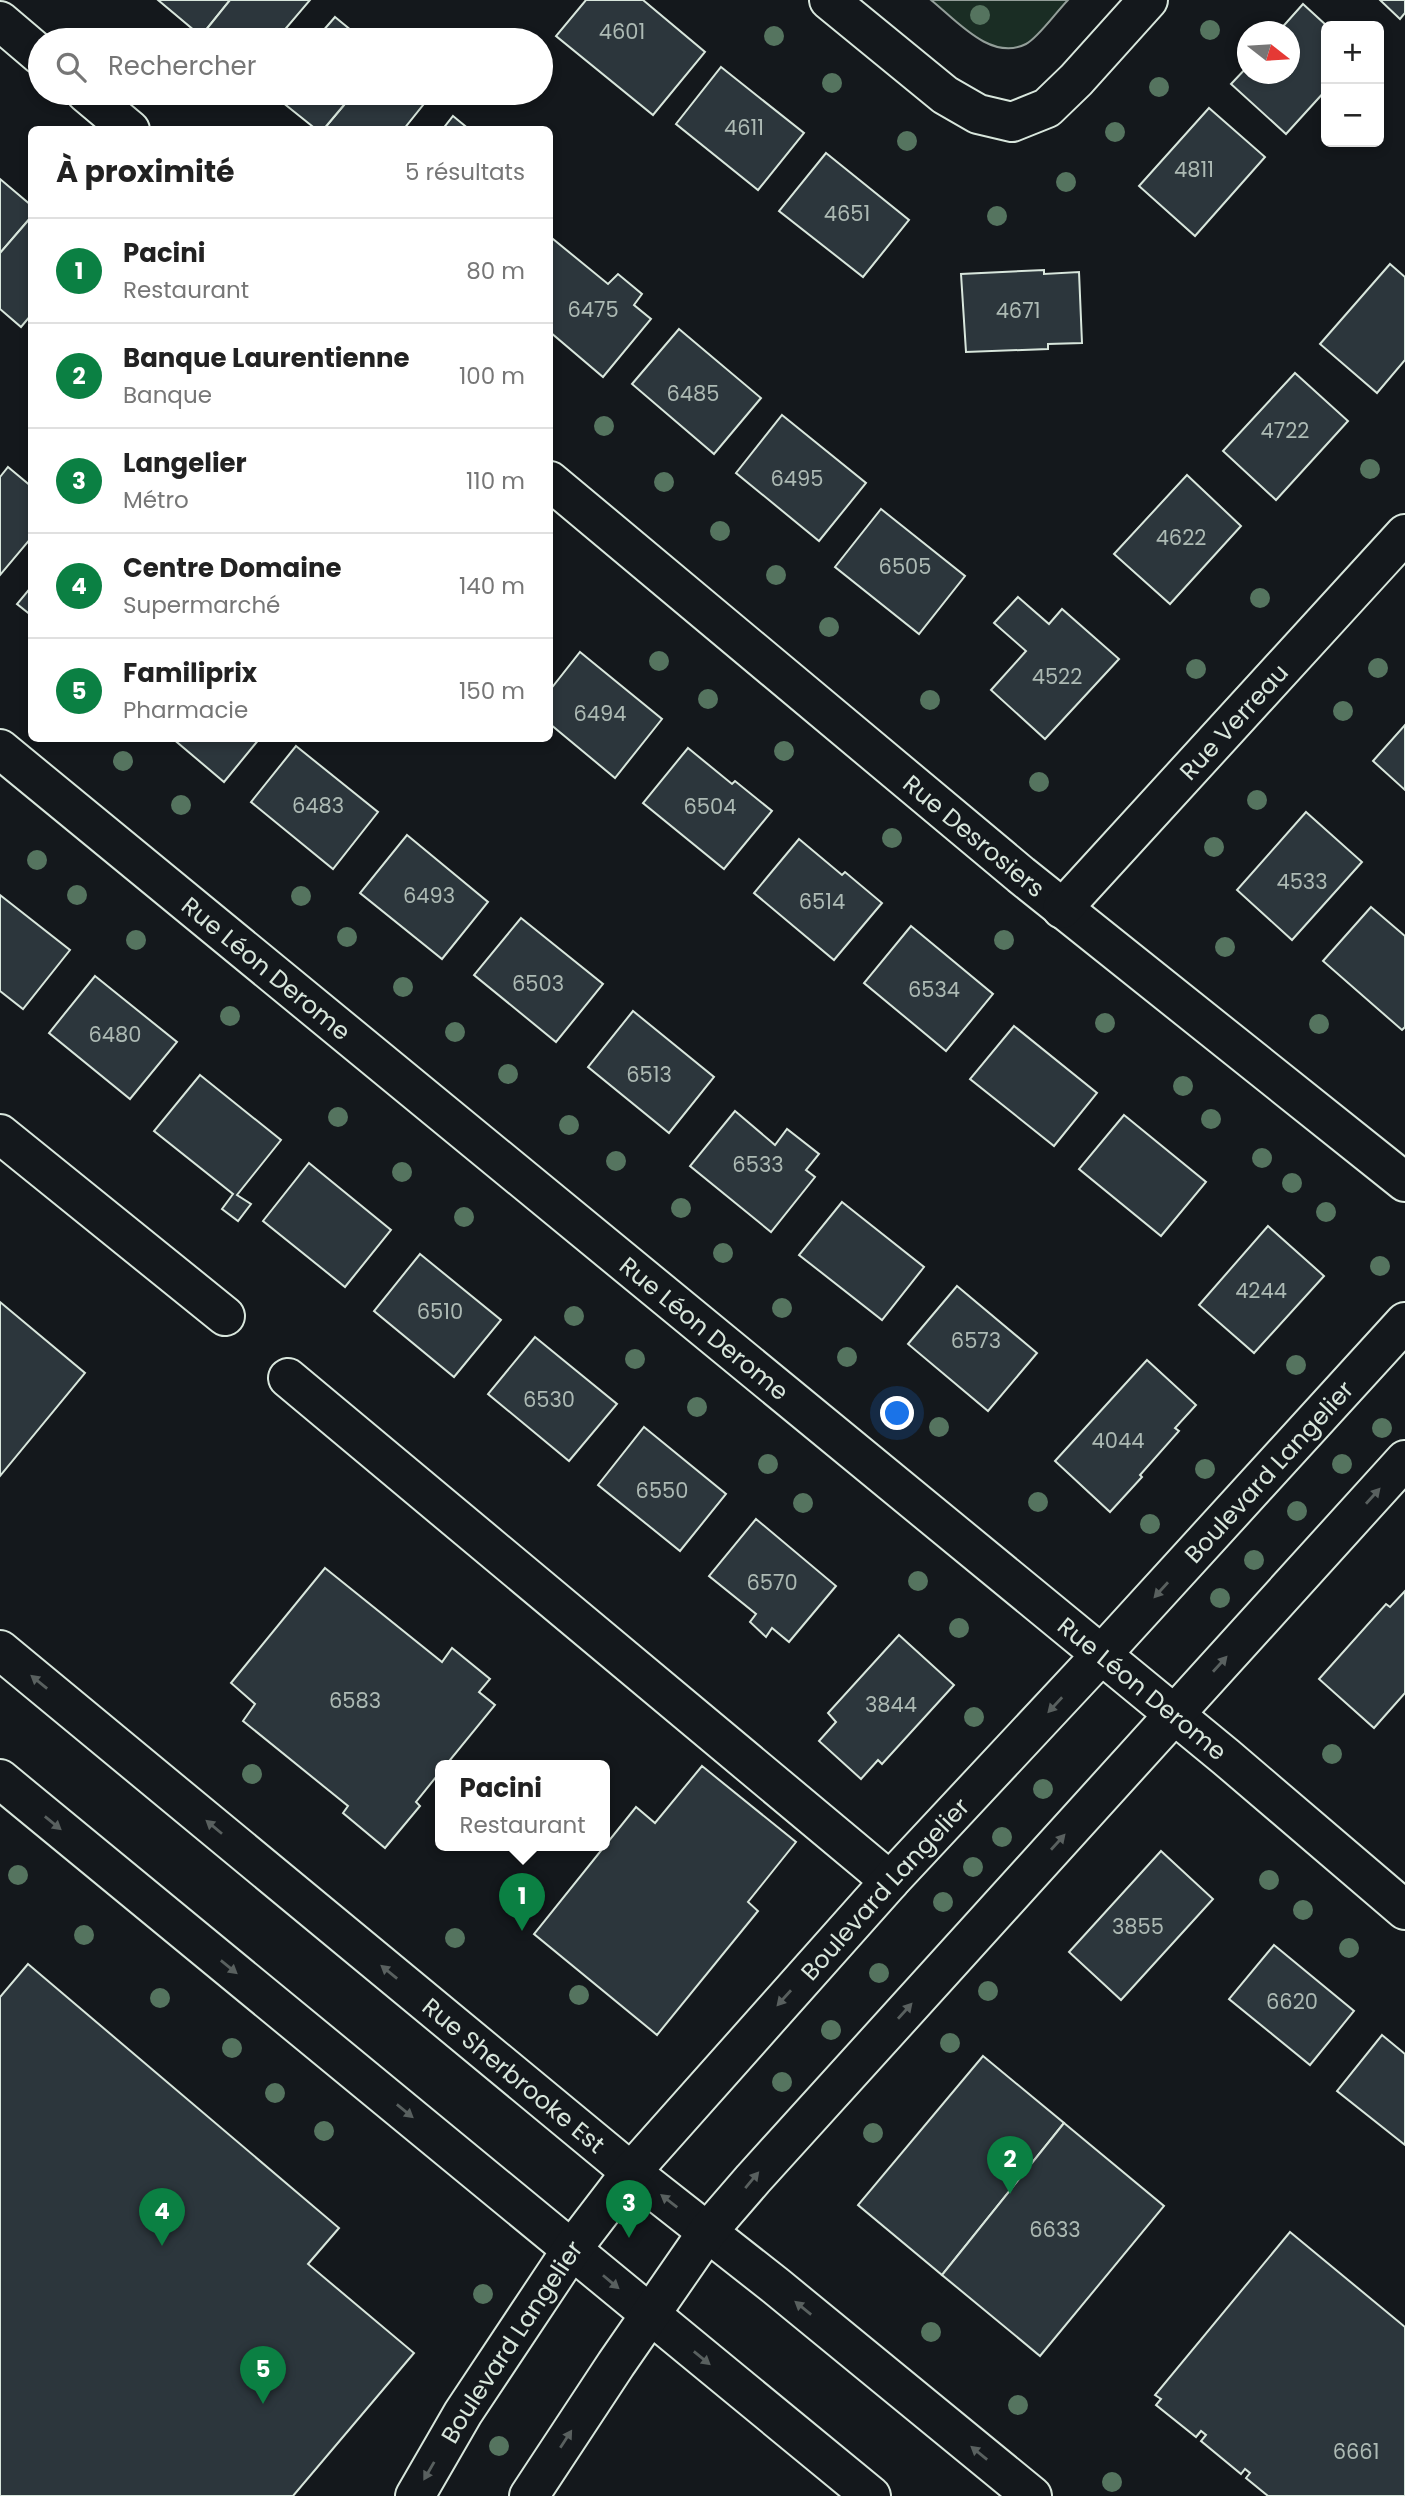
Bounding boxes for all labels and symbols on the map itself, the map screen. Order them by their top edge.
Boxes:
house number: 4601 [599,17,645,46]
north arrow [1237,21,1300,84]
house number: 4611 [724,113,764,142]
house number: 4811 [1174,155,1214,184]
house number: 4651 [824,199,870,228]
house number: 6475 [567,295,619,324]
house number: 4671 [996,296,1040,325]
house number: 6485 [667,379,719,408]
house number: 4722 [1261,416,1309,445]
house number: 6495 [771,464,823,493]
house number: 4622 [1156,523,1206,552]
house number: 6505 [879,552,931,581]
street label: Rue Verreau [1172,656,1295,787]
house number: 4522 [1032,662,1082,691]
house number: 6494 [574,699,626,728]
street label: Rue Desrosiers [897,767,1052,904]
house number: 6483 [292,791,344,820]
house number: 6504 [684,792,736,821]
house number: 4533 [1276,867,1328,896]
house number: 6493 [403,881,455,910]
house number: 6514 [799,887,845,916]
street label: Rue Léon Derome [175,889,358,1047]
house number: 6503 [512,969,564,998]
house number: 6534 [908,975,960,1004]
house number: 6480 [89,1020,141,1049]
house number: 6513 [626,1060,672,1089]
house number: 6533 [732,1150,784,1179]
street label: Rue Léon Derome [613,1249,796,1407]
house number: 4244 [1235,1276,1287,1305]
house number: 6510 [417,1297,463,1326]
house number: 6573 [951,1326,1001,1355]
street label: Boulevard Langelier [1177,1373,1360,1570]
house number: 6530 [523,1385,575,1414]
your location [880,1396,914,1430]
house number: 4044 [1092,1426,1144,1455]
house number: 6550 [636,1476,688,1505]
one-way arrow [1364,1488,1380,1505]
house number: 6570 [746,1568,798,1597]
one-way arrow [1153,1581,1169,1599]
street label: Rue Léon Derome [1051,1609,1234,1768]
one-way arrow [1211,1656,1227,1673]
one-way arrow [30,1674,48,1689]
house number: 6583 [329,1686,381,1715]
house number: 3844 [865,1690,917,1719]
one-way arrow [1047,1696,1063,1713]
street label: Boulevard Langelier [793,1790,976,1987]
one-way arrow [43,1815,61,1830]
one-way arrow [205,1820,222,1835]
one-way arrow [1049,1834,1065,1851]
pin: 1 [499,1873,545,1931]
house number: 3855 [1112,1912,1164,1941]
one-way arrow [219,1959,237,1974]
one-way arrow [380,1965,398,1980]
house number: 6620 [1266,1987,1318,2016]
one-way arrow [777,1989,793,2006]
street label: Rue Sherbrooke Est [416,1990,612,2160]
one-way arrow [897,2002,913,2020]
one-way arrow [396,2103,413,2118]
pin: 2 [987,2136,1033,2194]
one-way arrow [745,2171,760,2189]
pin: 3 [606,2180,652,2238]
pin: 4 [139,2188,185,2246]
one-way arrow [660,2195,678,2209]
house number: 6633 [1029,2215,1081,2244]
street label: Boulevard Langelier [433,2233,590,2449]
one-way arrow [602,2274,620,2290]
one-way arrow [794,2301,812,2316]
pin: 5 [240,2346,286,2404]
one-way arrow [693,2350,711,2365]
one-way arrow [560,2429,573,2449]
house number: 6661 [1333,2437,1379,2466]
one-way arrow [970,2445,988,2460]
one-way arrow [423,2462,435,2481]

